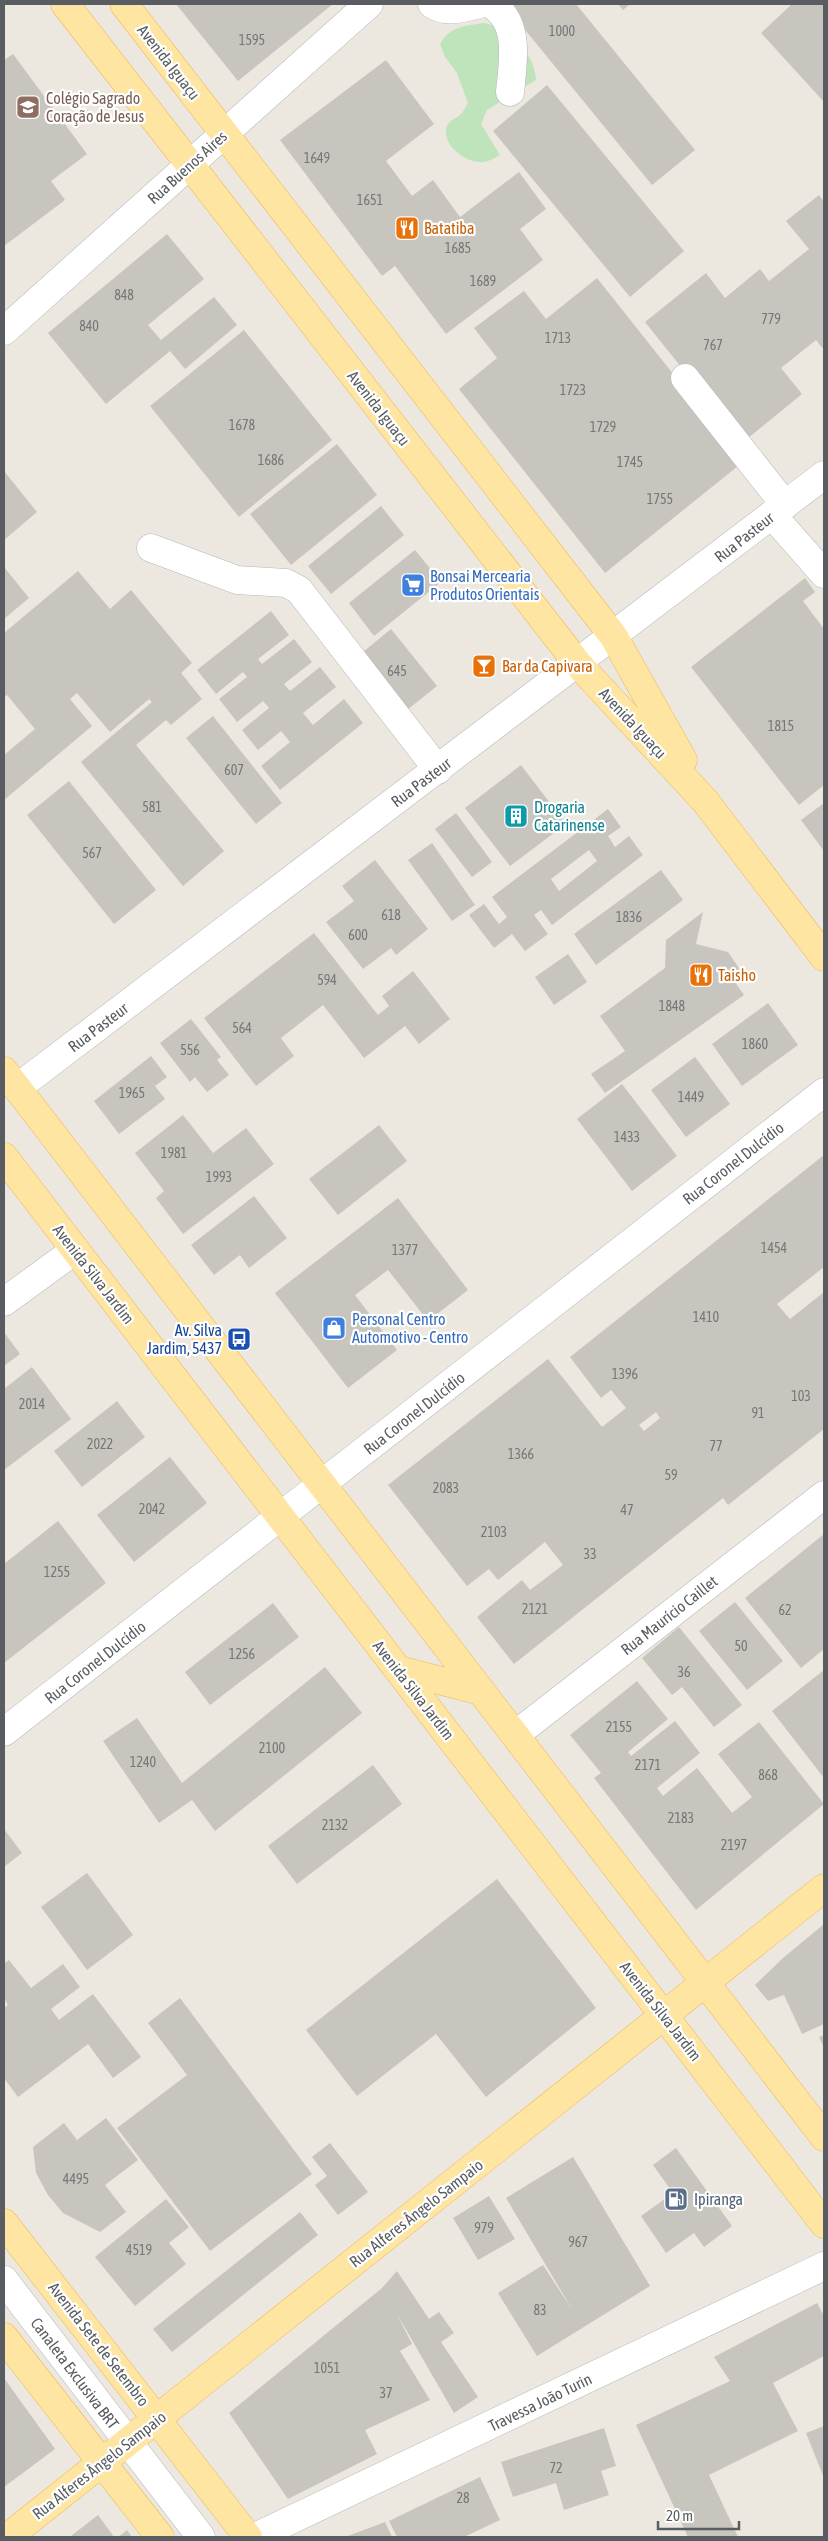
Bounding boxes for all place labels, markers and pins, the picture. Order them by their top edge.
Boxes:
place label: Colégio Sagrado Coração de Jesus [46,89,144,126]
school or university icon: Colégio Sagrado Coração de Jesus [15,94,41,120]
restaurant icon: Batatiba [394,215,420,241]
place label: Batatiba [424,219,474,237]
place label: Bonsai Mercearia Produtos Orientais [430,567,540,603]
supermarket icon: Bonsai Mercearia Produtos Orientais [400,572,426,598]
bar icon: Bar da Capivara [471,653,497,679]
place label: Bar da Capivara [502,657,593,676]
place label: Drogaria Catarinense [534,798,605,834]
building icon: Drogaria Catarinense [503,803,529,829]
restaurant icon: Taisho [688,962,714,988]
place label: Taisho [718,966,756,984]
place label: Personal Centro Automotivo - Centro [352,1310,468,1346]
shop icon: Personal Centro Automotivo - Centro [321,1315,347,1341]
place label: Av. Silva Jardim, 5437 [147,1321,222,1357]
bus stop icon: Av. Silva Jardim, 5437 [226,1326,252,1352]
fuel station icon: Ipiranga [663,2186,689,2212]
place label: Ipiranga [694,2190,743,2209]

